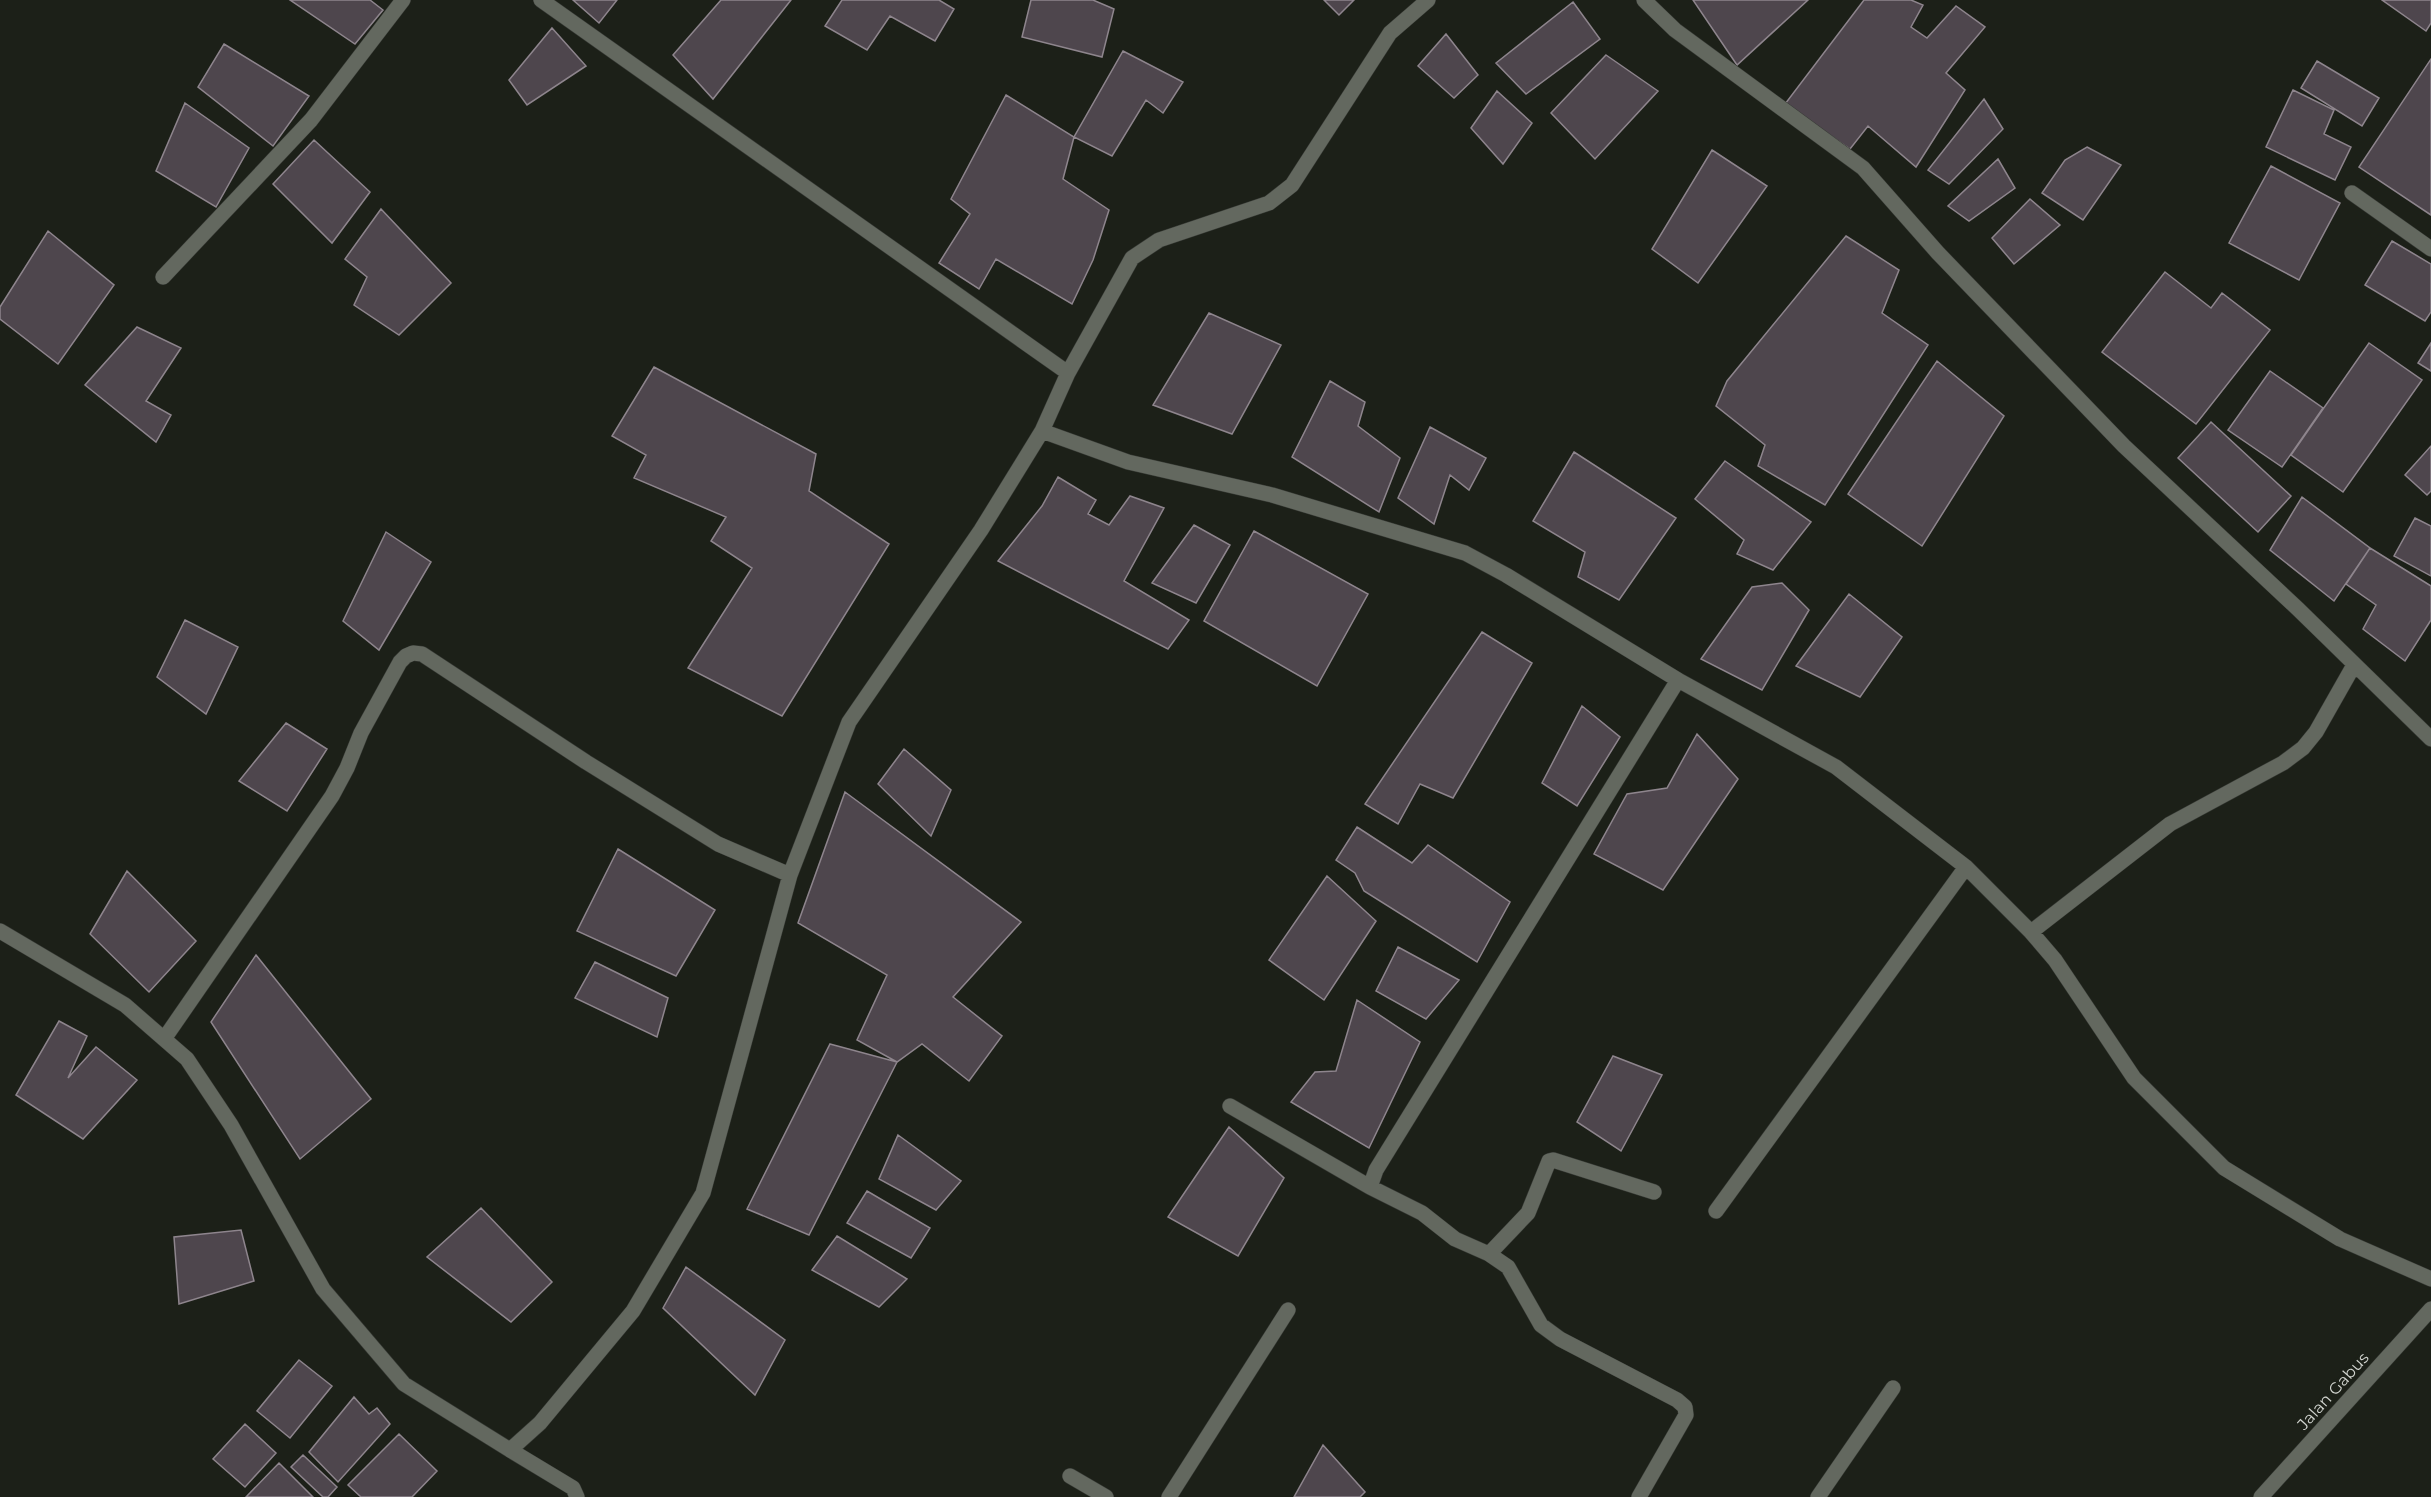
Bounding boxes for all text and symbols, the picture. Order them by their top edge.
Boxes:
street label: Jalan Gabus [2293,1348,2373,1434]

